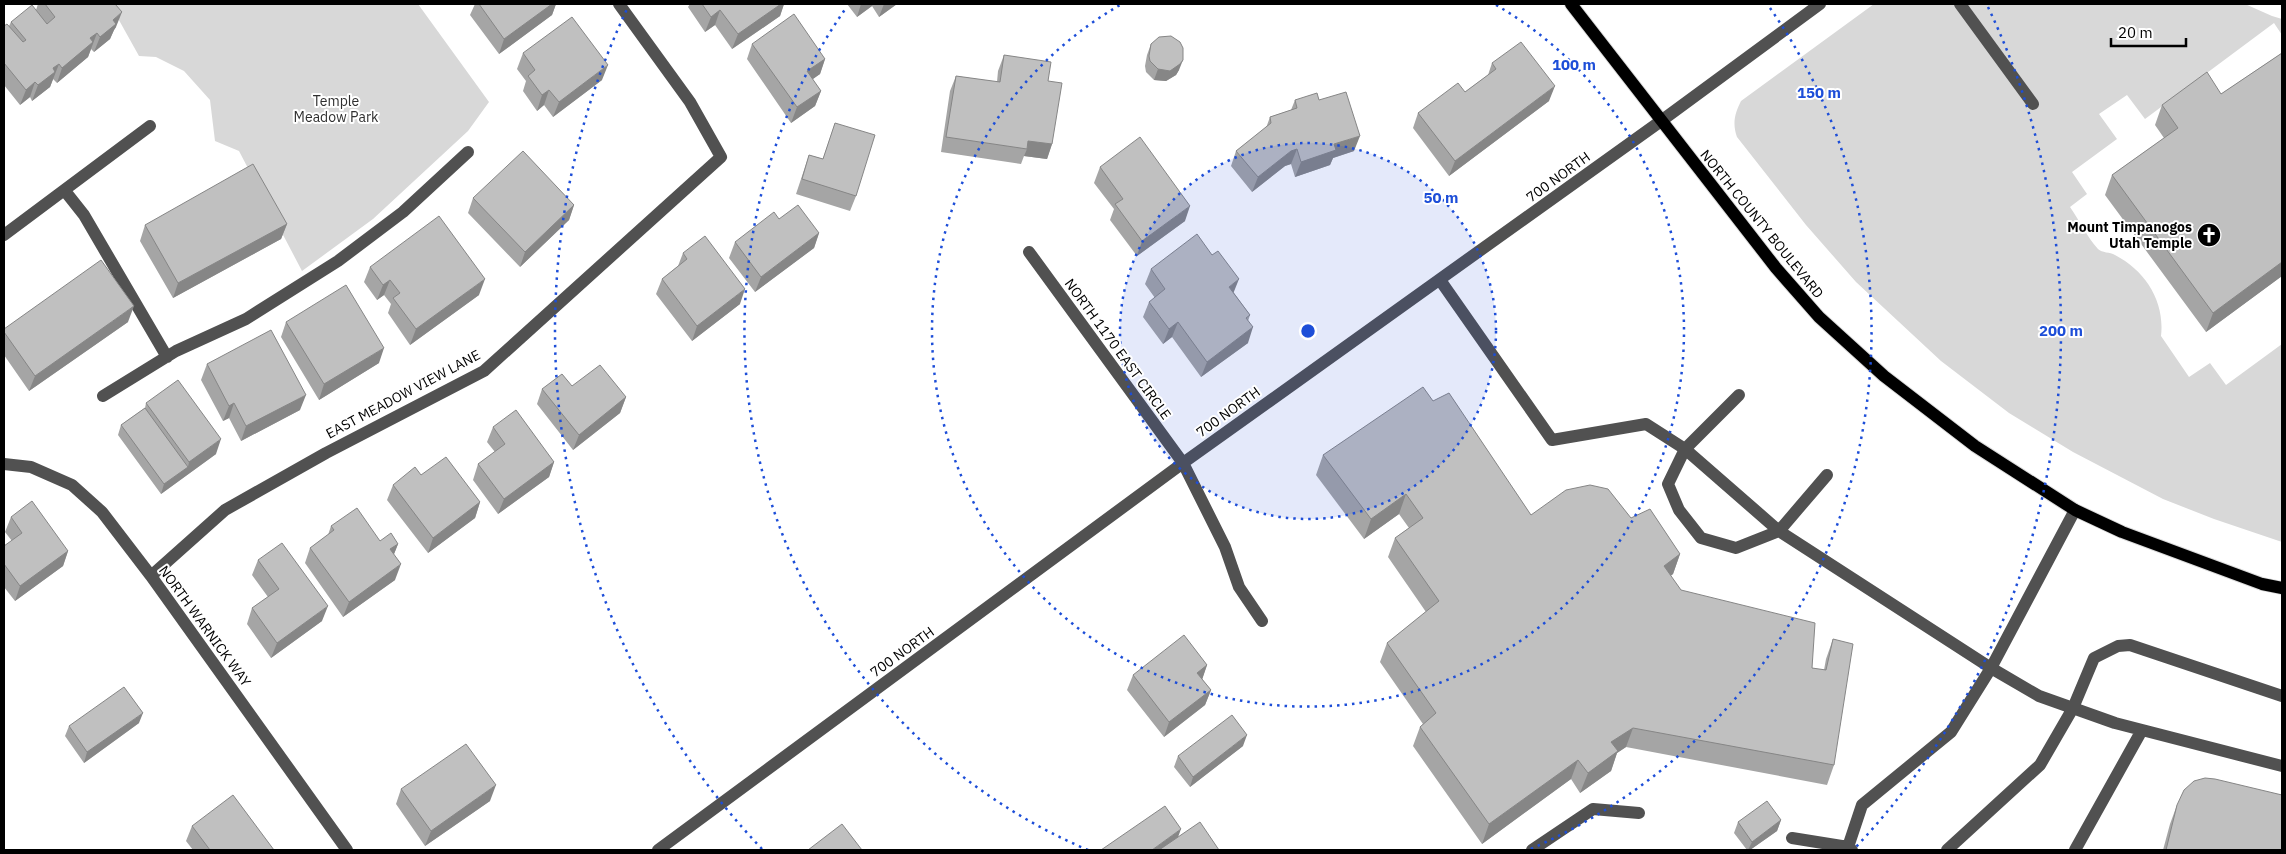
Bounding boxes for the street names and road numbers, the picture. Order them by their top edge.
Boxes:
street label: NORTH COUNTY BOULEVARD [1696,146,1828,302]
street label: 700 NORTH [1522,148,1594,206]
street label: NORTH 1170 EAST CIRCLE [1061,275,1175,423]
street label: EAST MEADOW VIEW LANE [323,346,483,442]
street label: 700 NORTH [1192,383,1264,441]
street label: NORTH WARNICK WAY [155,562,255,691]
street label: 700 NORTH [866,623,938,681]

